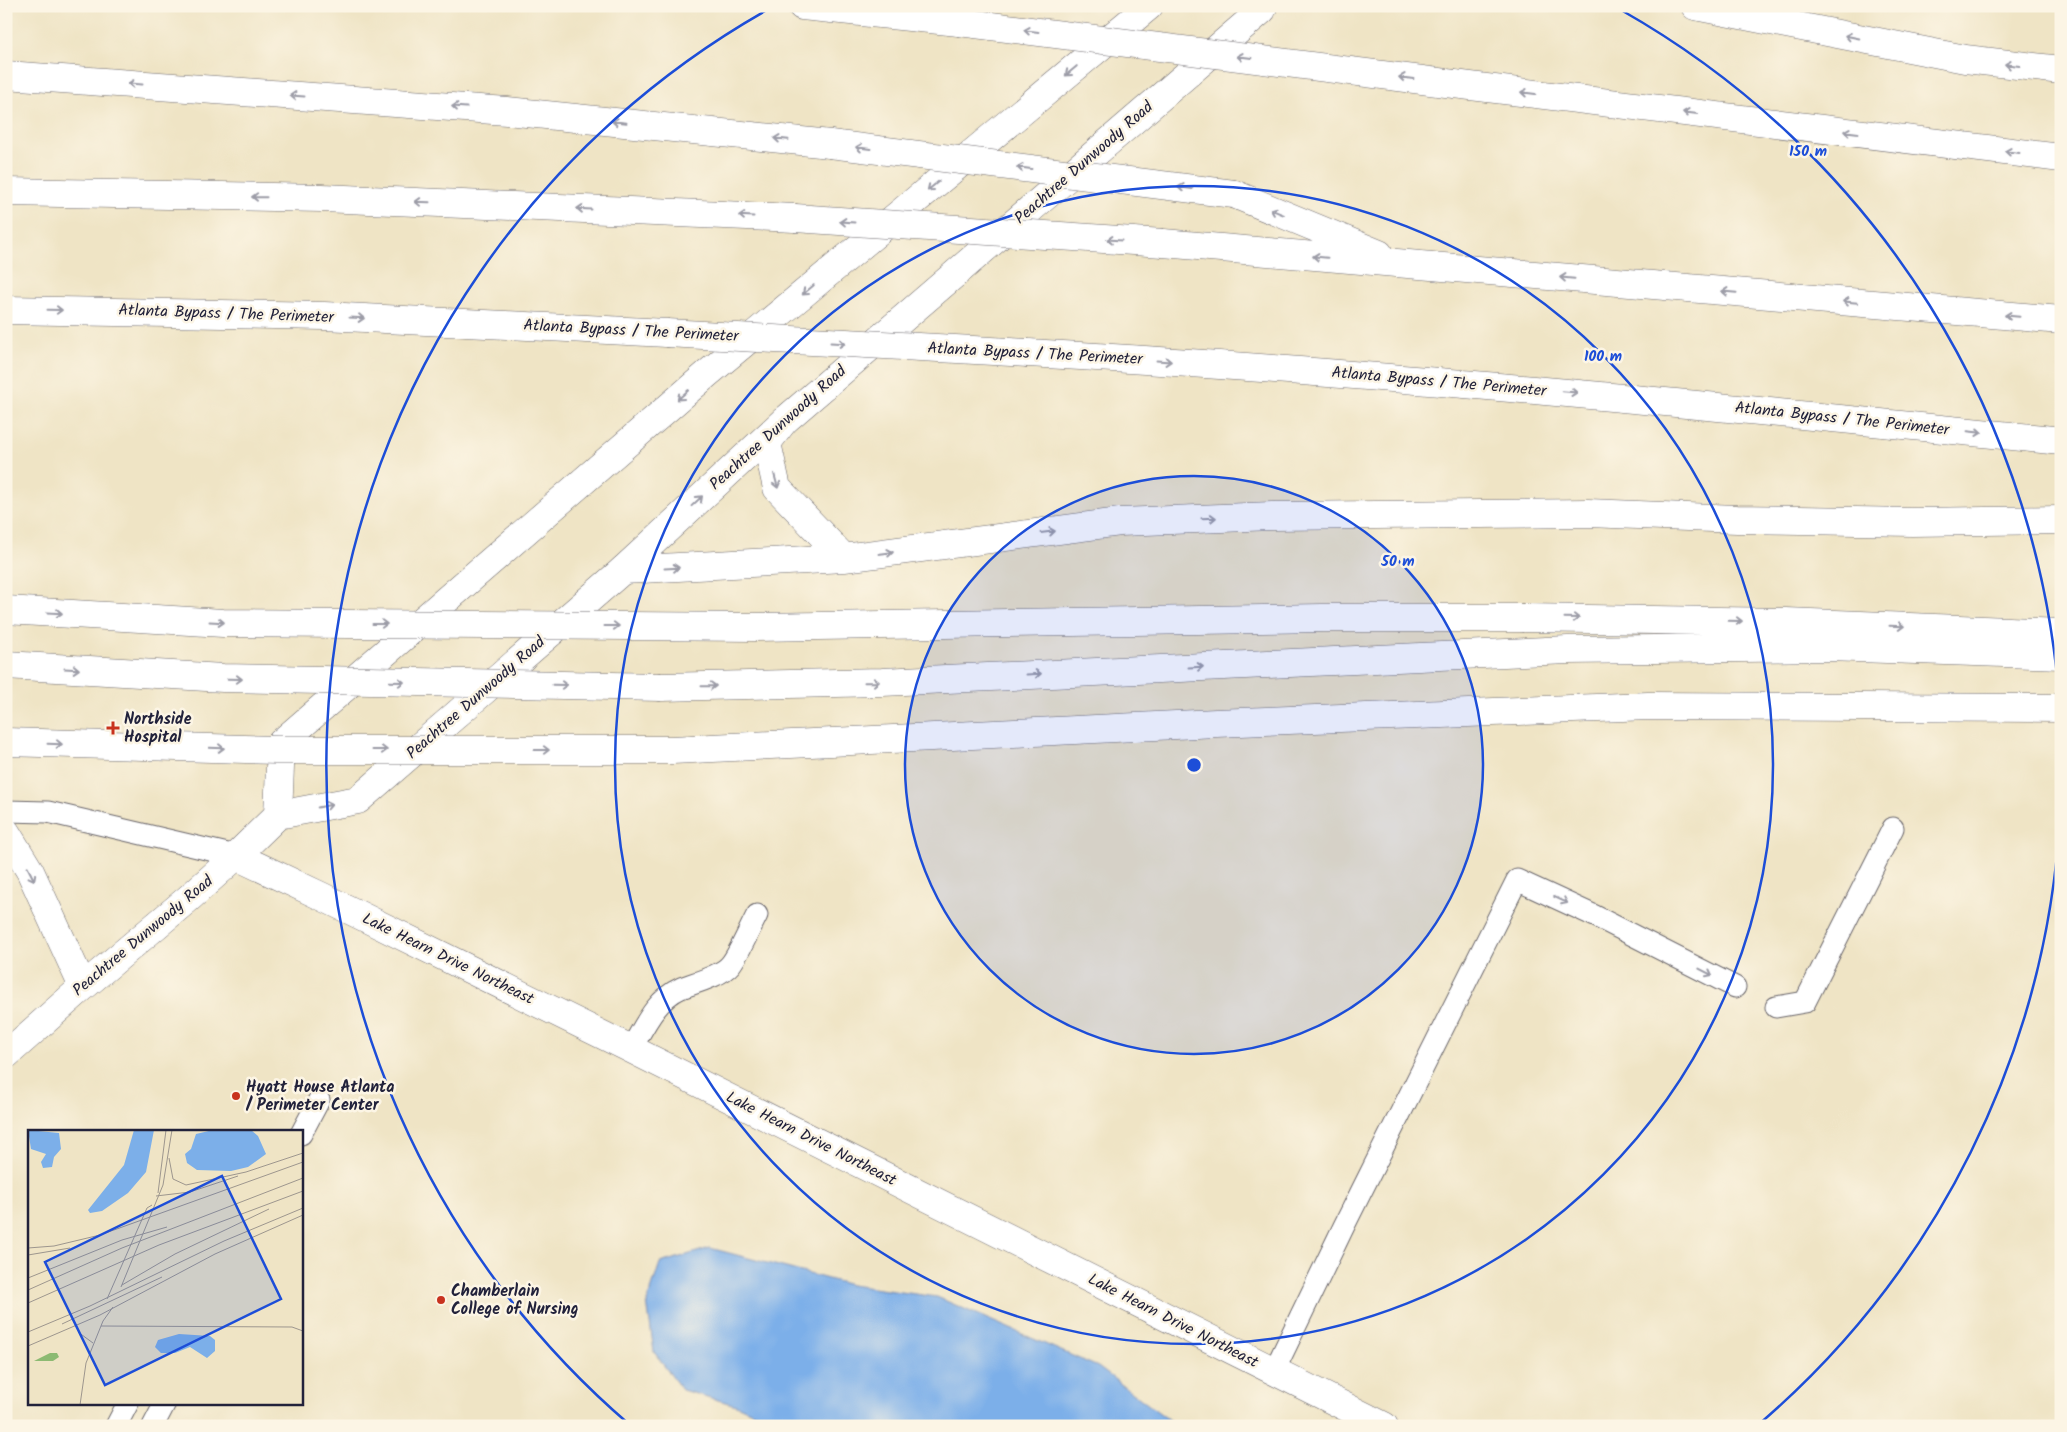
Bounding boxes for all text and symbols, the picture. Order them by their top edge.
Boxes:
one-way arrow [1023,26,1039,36]
one-way arrow [1845,32,1861,42]
one-way arrow [1237,52,1253,62]
one-way arrow [2005,60,2021,70]
one-way arrow [1065,65,1078,76]
one-way arrow [1398,73,1414,83]
one-way arrow [127,79,143,89]
one-way arrow [1521,88,1537,98]
one-way arrow [289,91,305,100]
street label: Peachtree Dunwoody Road [1009,95,1160,231]
one-way arrow [451,103,467,112]
one-way arrow [1682,107,1698,117]
one-way arrow [612,117,628,127]
one-way arrow [1843,127,1859,137]
one-way arrow [773,134,789,144]
text: 150 m [1789,140,1827,164]
one-way arrow [855,143,871,153]
one-way arrow [2005,147,2021,157]
one-way arrow [1016,163,1032,173]
one-way arrow [927,181,940,192]
one-way arrow [1178,183,1194,193]
one-way arrow [251,192,268,202]
one-way arrow [414,197,430,207]
one-way arrow [576,204,592,213]
one-way arrow [1270,207,1285,216]
one-way arrow [739,211,755,221]
one-way arrow [840,217,856,226]
one-way arrow [1106,235,1122,245]
one-way arrow [1312,252,1328,262]
one-way arrow [1559,274,1575,283]
one-way arrow [802,285,815,296]
one-way arrow [1721,287,1737,297]
street label: Atlanta Bypass / The Perimeter [118,298,336,330]
one-way arrow [1842,298,1858,307]
one-way arrow [46,305,63,315]
one-way arrow [2004,311,2020,321]
one-way arrow [349,313,365,323]
street label: Atlanta Bypass / The Perimeter [523,313,741,349]
street label: Atlanta Bypass / The Perimeter [927,336,1145,372]
one-way arrow [830,338,846,347]
text: 100 m [1584,345,1622,369]
one-way arrow [1155,356,1171,366]
street label: Peachtree Dunwoody Road [704,359,853,497]
street label: Atlanta Bypass / The Perimeter [1331,360,1549,404]
one-way arrow [1562,387,1578,397]
one-way arrow [677,389,690,400]
street label: Atlanta Bypass / The Perimeter [1734,395,1952,443]
one-way arrow [1967,428,1983,437]
one-way arrow [772,472,781,488]
one-way arrow [691,495,704,507]
one-way arrow [1201,514,1217,523]
one-way arrow [1039,527,1055,537]
one-way arrow [878,548,894,558]
text: 50 m [1380,550,1415,574]
one-way arrow [664,563,680,572]
one-way arrow [47,608,63,617]
one-way arrow [1564,614,1580,623]
one-way arrow [1726,616,1742,626]
one-way arrow [209,618,225,627]
one-way arrow [371,619,387,629]
one-way arrow [604,621,620,630]
one-way arrow [1888,621,1905,631]
street label: Peachtree Dunwoody Road [401,630,552,766]
one-way arrow [1188,662,1204,671]
one-way arrow [64,665,80,674]
one-way arrow [1026,670,1042,679]
one-way arrow [226,674,242,684]
one-way arrow [388,677,405,687]
one-way arrow [863,677,879,687]
one-way arrow [551,680,567,690]
one-way arrow [701,681,717,691]
place label: Northside Hospital [124,707,192,750]
marker: Northside Hospital [106,721,120,735]
one-way arrow [47,739,63,748]
one-way arrow [209,743,225,753]
one-way arrow [372,745,388,755]
one-way arrow [534,745,550,755]
centre of rings [1185,756,1203,774]
one-way arrow [317,801,333,811]
one-way arrow [26,866,36,881]
street label: Peachtree Dunwoody Road [67,869,220,1003]
one-way arrow [1553,896,1568,906]
street label: Lake Hearn Drive Northeast [358,906,539,1012]
one-way arrow [1699,967,1714,977]
place label: Hyatt House Atlanta / Perimeter Center [245,1075,394,1118]
street label: Lake Hearn Drive Northeast [721,1085,901,1193]
marker: Hyatt House Atlanta / Perimeter Center [230,1090,242,1102]
inset map [28,1130,302,1404]
street label: Lake Hearn Drive Northeast [1083,1267,1263,1375]
place label: Chamberlain College of Nursing [451,1279,578,1322]
marker: Chamberlain College of Nursing [435,1294,447,1306]

